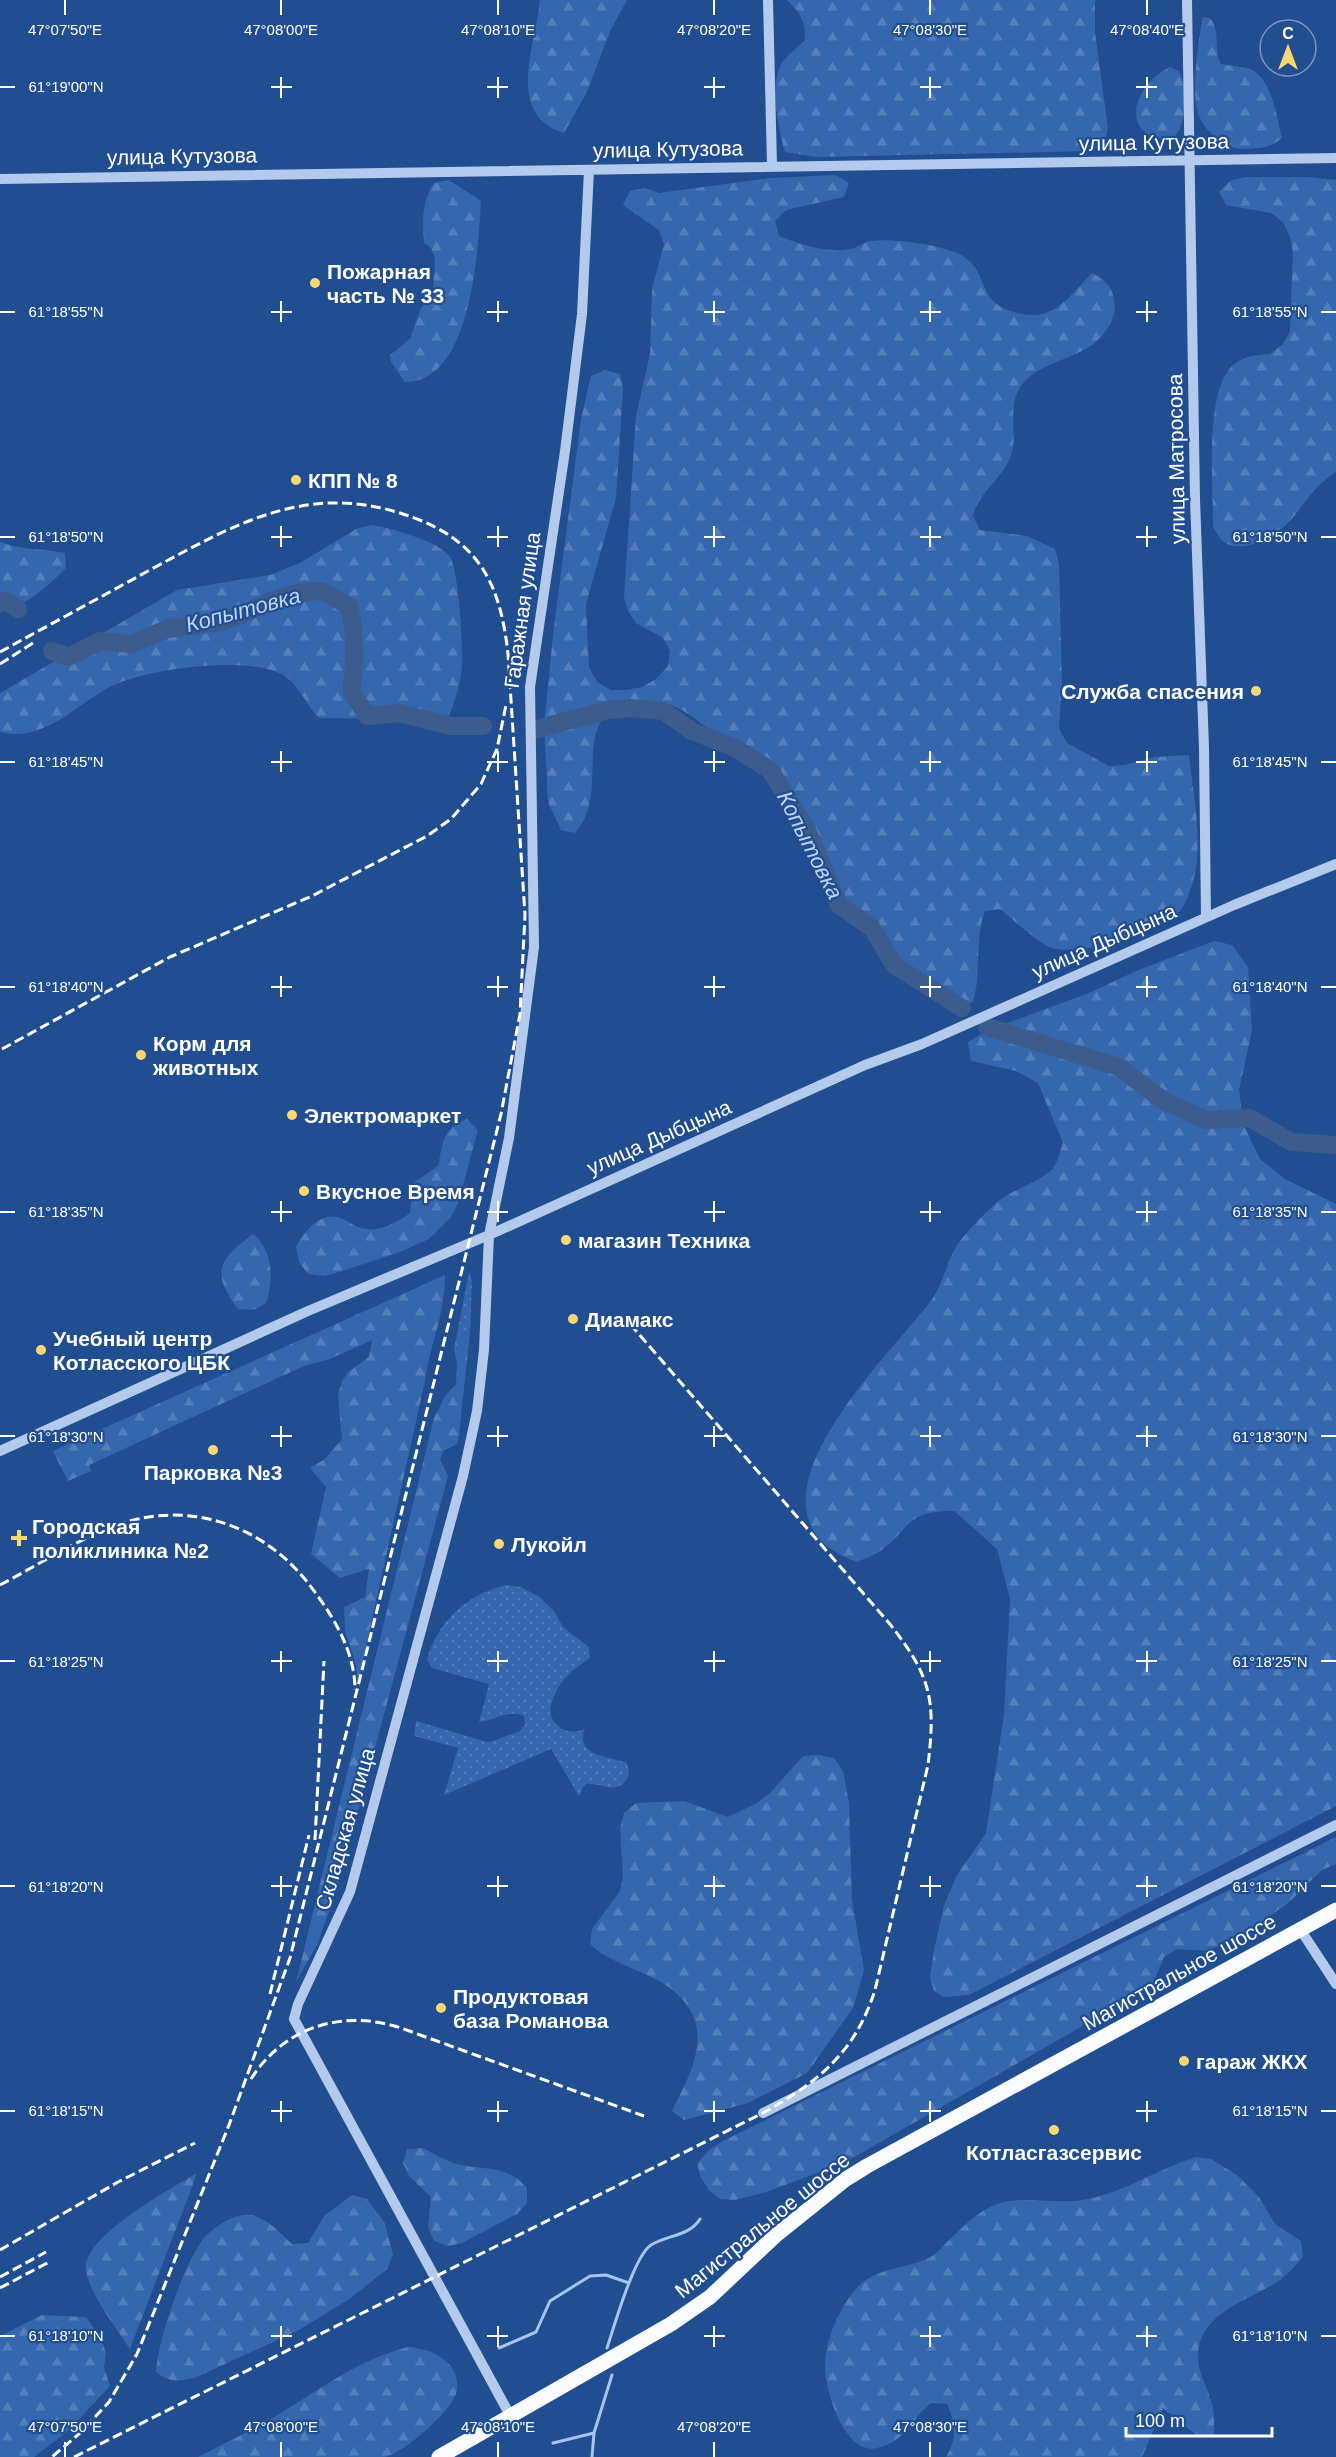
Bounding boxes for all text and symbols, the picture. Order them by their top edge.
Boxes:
north arrow [1258,18,1318,78]
text: 47°07'50"E [28,21,102,38]
text: 47°08'00"E [244,21,318,38]
text: 47°08'10"E [461,21,535,38]
text: 47°08'20"E [677,21,751,38]
text: 47°08'30"E [893,21,967,38]
text: 47°08'40"E [1110,21,1184,38]
text: С [1282,25,1294,42]
text: 61°19'00"N [28,78,104,95]
street label: улица Кутузова [1079,129,1230,155]
street label: улица Кутузова [593,136,744,162]
street label: улица Кутузова [107,143,258,169]
place label: Пожарная часть № 33 [327,260,444,307]
marker: Пожарная часть № 33 [308,276,322,290]
text: 61°18'55"N [28,303,104,320]
text: 61°18'55"N [1232,303,1308,320]
street label: улица Матросова [1163,373,1189,544]
place label: КПП № 8 [308,469,398,492]
marker: КПП № 8 [289,473,303,487]
text: 61°18'50"N [28,528,104,545]
text: 61°18'50"N [1232,528,1308,545]
street label: Гаражная улица [500,530,544,690]
water label: Копытовка [183,583,303,637]
place label: Служба спасения [1061,680,1244,703]
marker: Служба спасения [1249,684,1263,698]
text: 61°18'45"N [28,753,104,770]
text: 61°18'45"N [1232,753,1308,770]
water label: Копытовка [772,787,848,903]
street label: улица Дыбцына [1028,899,1180,983]
text: 61°18'40"N [28,978,104,995]
text: 61°18'40"N [1232,978,1308,995]
place label: Корм для животных [152,1032,259,1079]
marker: Корм для животных [134,1048,148,1062]
street label: улица Дыбцына [583,1095,735,1179]
place label: Электромаркет [304,1104,461,1127]
marker: Электромаркет [285,1108,299,1122]
place label: Вкусное Время [316,1180,475,1203]
marker: Вкусное Время [297,1184,311,1198]
text: 61°18'35"N [28,1203,104,1220]
text: 61°18'35"N [1232,1203,1308,1220]
place label: магазин Техника [578,1229,750,1252]
marker: магазин Техника [559,1233,573,1247]
place label: Диамакс [585,1308,674,1331]
marker: Диамакс [566,1312,580,1326]
place label: Учебный центр Котласского ЦБК [53,1327,230,1374]
marker: Учебный центр Котласского ЦБК [34,1343,48,1357]
text: 61°18'30"N [28,1428,104,1445]
text: 61°18'30"N [1232,1428,1308,1445]
marker: Парковка №3 [206,1443,220,1457]
place label: Парковка №3 [144,1461,282,1484]
place label: Городская поликлиника №2 [32,1515,209,1562]
marker: Городская поликлиника №2 [10,1529,28,1547]
place label: Лукойл [511,1533,587,1556]
marker: Лукойл [492,1537,506,1551]
text: 61°18'25"N [28,1653,104,1670]
text: 61°18'25"N [1232,1653,1308,1670]
street label: Складская улица [311,1745,379,1913]
text: 61°18'20"N [28,1878,104,1895]
text: 61°18'20"N [1232,1878,1308,1895]
street label: Магистральное шоссе [1078,1909,1280,2035]
place label: Продуктовая база Романова [453,1985,609,2032]
marker: Продуктовая база Романова [434,2001,448,2015]
place label: гараж ЖКХ [1196,2050,1307,2073]
marker: гараж ЖКХ [1177,2054,1191,2068]
text: 61°18'15"N [28,2102,104,2119]
text: 61°18'15"N [1232,2102,1308,2119]
marker: Котласгазсервис [1047,2123,1061,2137]
place label: Котласгазсервис [966,2141,1142,2164]
street label: Магистральное шоссе [670,2148,854,2302]
text: 61°18'10"N [28,2327,104,2344]
text: 61°18'10"N [1232,2327,1308,2344]
scale bar [1126,2400,1272,2438]
text: 100 m [1135,2411,1185,2431]
text: 47°07'50"E [28,2418,102,2435]
text: 47°08'00"E [244,2418,318,2435]
text: 47°08'10"E [461,2418,535,2435]
text: 47°08'20"E [677,2418,751,2435]
text: 47°08'30"E [893,2418,967,2435]

